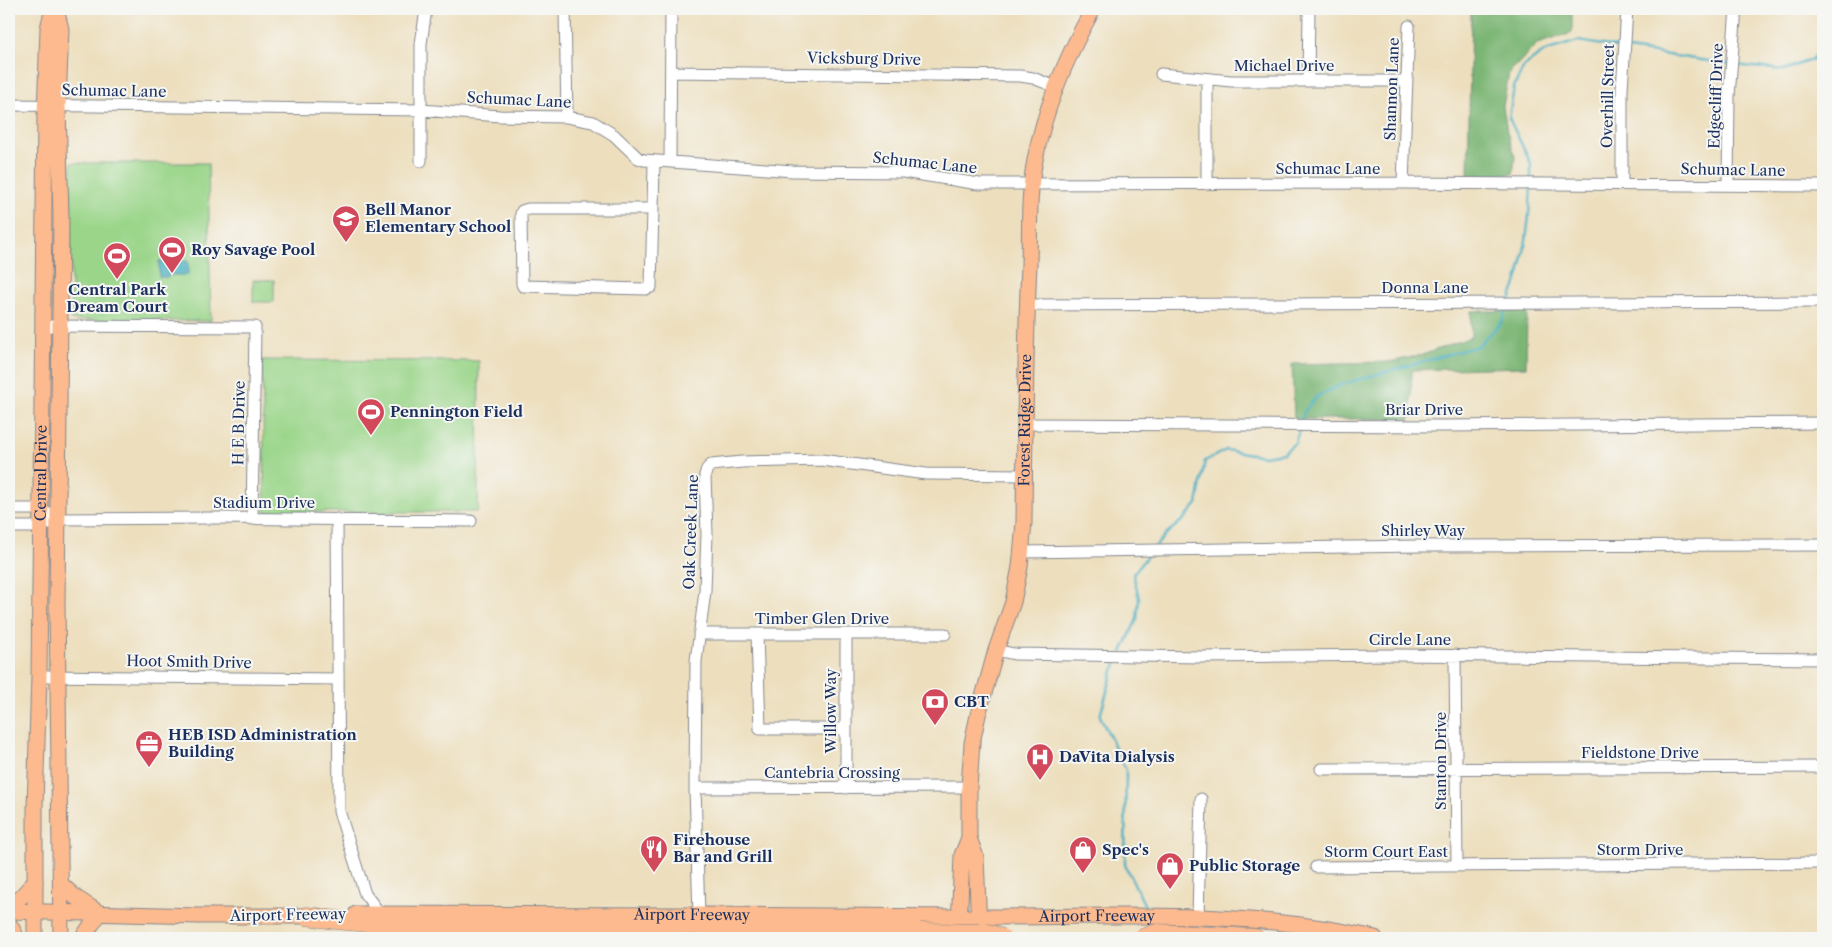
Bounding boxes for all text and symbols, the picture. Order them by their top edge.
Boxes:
street label: Shannon Lane [1380,37,1403,141]
street label: Overhill Street [1597,43,1618,148]
street label: Edgecliff Drive [1704,43,1727,149]
street label: Vicksburg Drive [806,48,921,69]
street label: Michael Drive [1234,56,1334,75]
street label: Schumac Lane [61,80,167,101]
street label: Schumac Lane [466,87,572,112]
street label: Schumac Lane [872,148,978,177]
street label: Schumac Lane [1276,159,1380,178]
street label: Schumac Lane [1680,159,1786,180]
place label: Bell Manor Elementary School [365,200,511,236]
school or university icon: Bell Manor Elementary School [331,204,361,243]
sports icon: Roy Savage Pool [157,235,187,274]
place label: Roy Savage Pool [191,240,315,259]
sports icon: Central Park Dream Court [102,241,132,280]
street label: Donna Lane [1381,278,1469,297]
place label: Central Park Dream Court [66,280,168,316]
street label: Forest Ridge Drive [1014,354,1035,487]
street label: H E B Drive [228,381,249,465]
sports icon: Pennington Field [356,397,386,436]
street label: Briar Drive [1385,400,1463,419]
place label: Pennington Field [390,402,523,421]
street label: Central Drive [31,425,51,521]
street label: Oak Creek Lane [679,474,702,590]
street label: Stadium Drive [213,493,315,512]
street label: Shirley Way [1381,521,1466,540]
street label: Timber Glen Drive [755,609,889,628]
street label: Circle Lane [1369,630,1451,649]
street label: Hoot Smith Drive [126,651,252,672]
street label: Willow Way [821,668,840,755]
bank icon: CBT [920,687,950,726]
place label: CBT [954,692,989,711]
street label: Stanton Drive [1431,712,1450,810]
place label: HEB ISD Administration Building [168,725,358,761]
office icon: HEB ISD Administration Building [134,729,164,768]
hospital icon: DaVita Dialysis [1025,742,1055,781]
street label: Fieldstone Drive [1581,743,1699,762]
place label: DaVita Dialysis [1059,747,1175,766]
street label: Cantebria Crossing [764,763,900,782]
place label: Firehouse Bar and Grill [673,830,772,866]
restaurant icon: Firehouse Bar and Grill [639,834,669,873]
shop icon: Spec's [1068,835,1098,874]
place label: Spec's [1102,840,1149,859]
street label: Storm Drive [1597,840,1683,859]
street label: Storm Court East [1324,842,1448,861]
shop icon: Public Storage [1155,851,1185,890]
place label: Public Storage [1189,856,1300,875]
street label: Airport Freeway [229,904,347,925]
street label: Airport Freeway [633,905,751,924]
street label: Airport Freeway [1038,906,1156,926]

